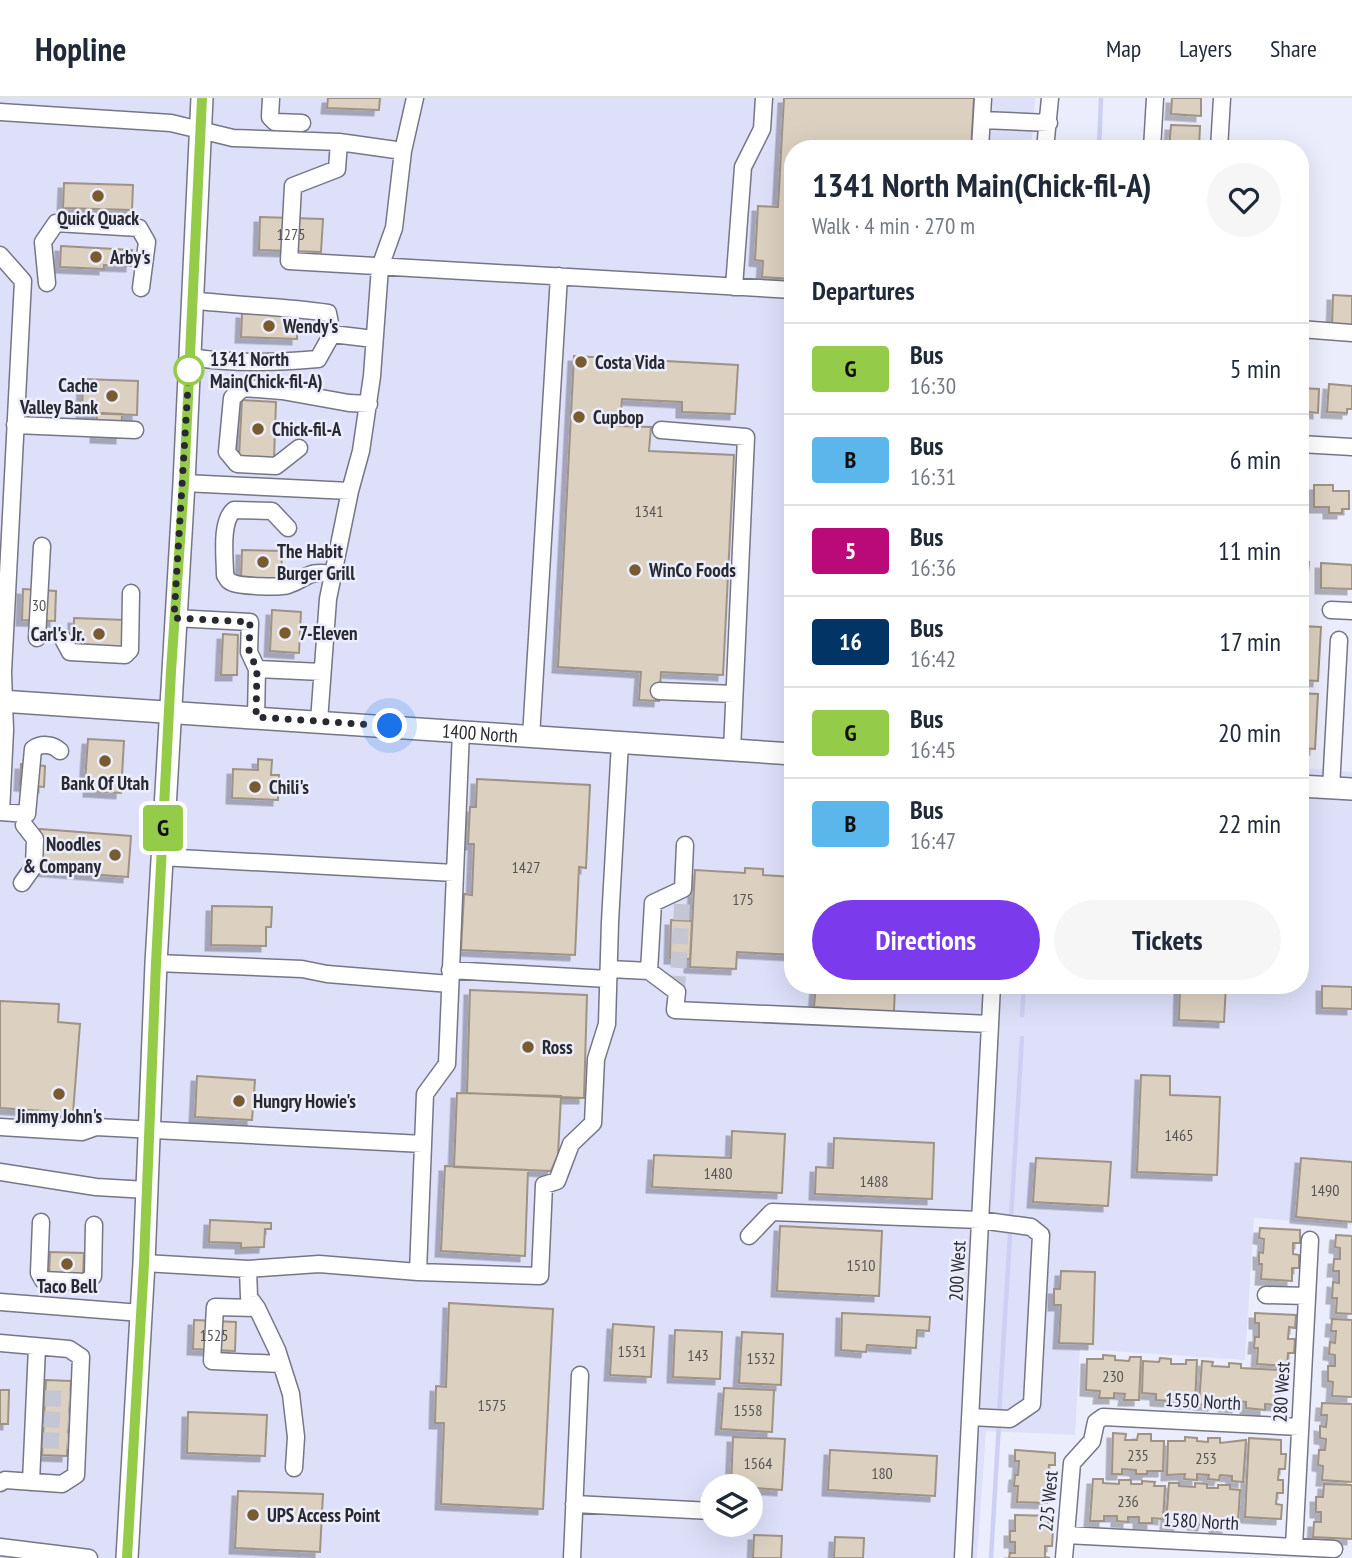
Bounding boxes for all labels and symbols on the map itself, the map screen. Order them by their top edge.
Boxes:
marker: Quick Quack [90,188,106,204]
place label: Quick Quack [57,206,139,230]
house number: 1275 [277,224,305,244]
place label: Arby's [109,245,151,269]
marker: Arby's [88,249,104,265]
place label: Wendy's [282,314,338,338]
marker: Wendy's [261,318,277,334]
place label: 1341 North Main(Chick-fil-A) [210,347,323,393]
place label: Costa Vida [595,350,665,374]
marker: Costa Vida [573,354,589,370]
marker: 1341 North Main(Chick-fil-A) [174,355,204,385]
place label: Cache Valley Bank [19,373,98,419]
marker: Cache Valley Bank [104,388,120,404]
place label: Cupbop [593,405,644,429]
marker: Cupbop [571,409,587,425]
place label: Chick-fil-A [272,417,342,441]
marker: Chick-fil-A [250,421,266,437]
house number: 1341 [635,501,663,521]
place label: The Habit Burger Grill [277,539,355,585]
marker: The Habit Burger Grill [255,554,271,570]
place label: WinCo Foods [648,558,736,582]
marker: WinCo Foods [627,562,643,578]
house number: 30 [32,595,46,615]
place label: 7-Eleven [299,621,358,645]
place label: Carl's Jr. [31,622,85,646]
marker: 7-Eleven [277,625,293,641]
marker: Carl's Jr. [91,626,107,642]
your location [372,708,407,743]
street label: 1400 North [441,719,519,748]
marker: Bank Of Utah [97,753,113,769]
place label: Bank Of Utah [61,771,149,795]
place label: Chili's [269,775,309,799]
marker: Chili's [247,779,263,795]
line badge: G [140,805,186,851]
place label: Noodles & Company [23,832,101,878]
marker: Noodles & Company [107,847,123,863]
house number: 1427 [512,857,540,877]
house number: 175 [732,889,754,909]
place label: Ross [542,1035,573,1059]
marker: Ross [520,1039,536,1055]
marker: Jimmy John's [51,1086,67,1102]
place label: Hungry Howie's [253,1089,356,1113]
marker: Hungry Howie's [231,1093,247,1109]
place label: Jimmy John's [15,1104,103,1128]
house number: 1465 [1165,1125,1193,1145]
house number: 1480 [704,1163,732,1183]
house number: 1488 [860,1171,888,1191]
house number: 1490 [1311,1180,1339,1200]
street label: 200 West [943,1239,971,1302]
house number: 1510 [847,1255,875,1275]
marker: Taco Bell [59,1256,75,1272]
place label: Taco Bell [37,1274,98,1298]
house number: 1525 [200,1325,228,1345]
house number: 1531 [618,1341,646,1361]
house number: 143 [687,1345,709,1365]
house number: 1532 [747,1348,775,1368]
street label: 280 West [1267,1360,1295,1423]
house number: 230 [1102,1366,1124,1386]
street label: 1550 North [1164,1387,1242,1415]
house number: 1575 [478,1395,506,1415]
house number: 1558 [734,1400,762,1420]
house number: 235 [1127,1445,1149,1465]
house number: 253 [1195,1448,1217,1468]
house number: 1564 [744,1453,772,1473]
house number: 180 [871,1463,893,1483]
street label: 225 West [1033,1469,1063,1532]
house number: 236 [1117,1491,1139,1511]
place label: UPS Access Point [267,1503,381,1527]
marker: UPS Access Point [245,1507,261,1523]
street label: 1580 North [1162,1507,1240,1535]

